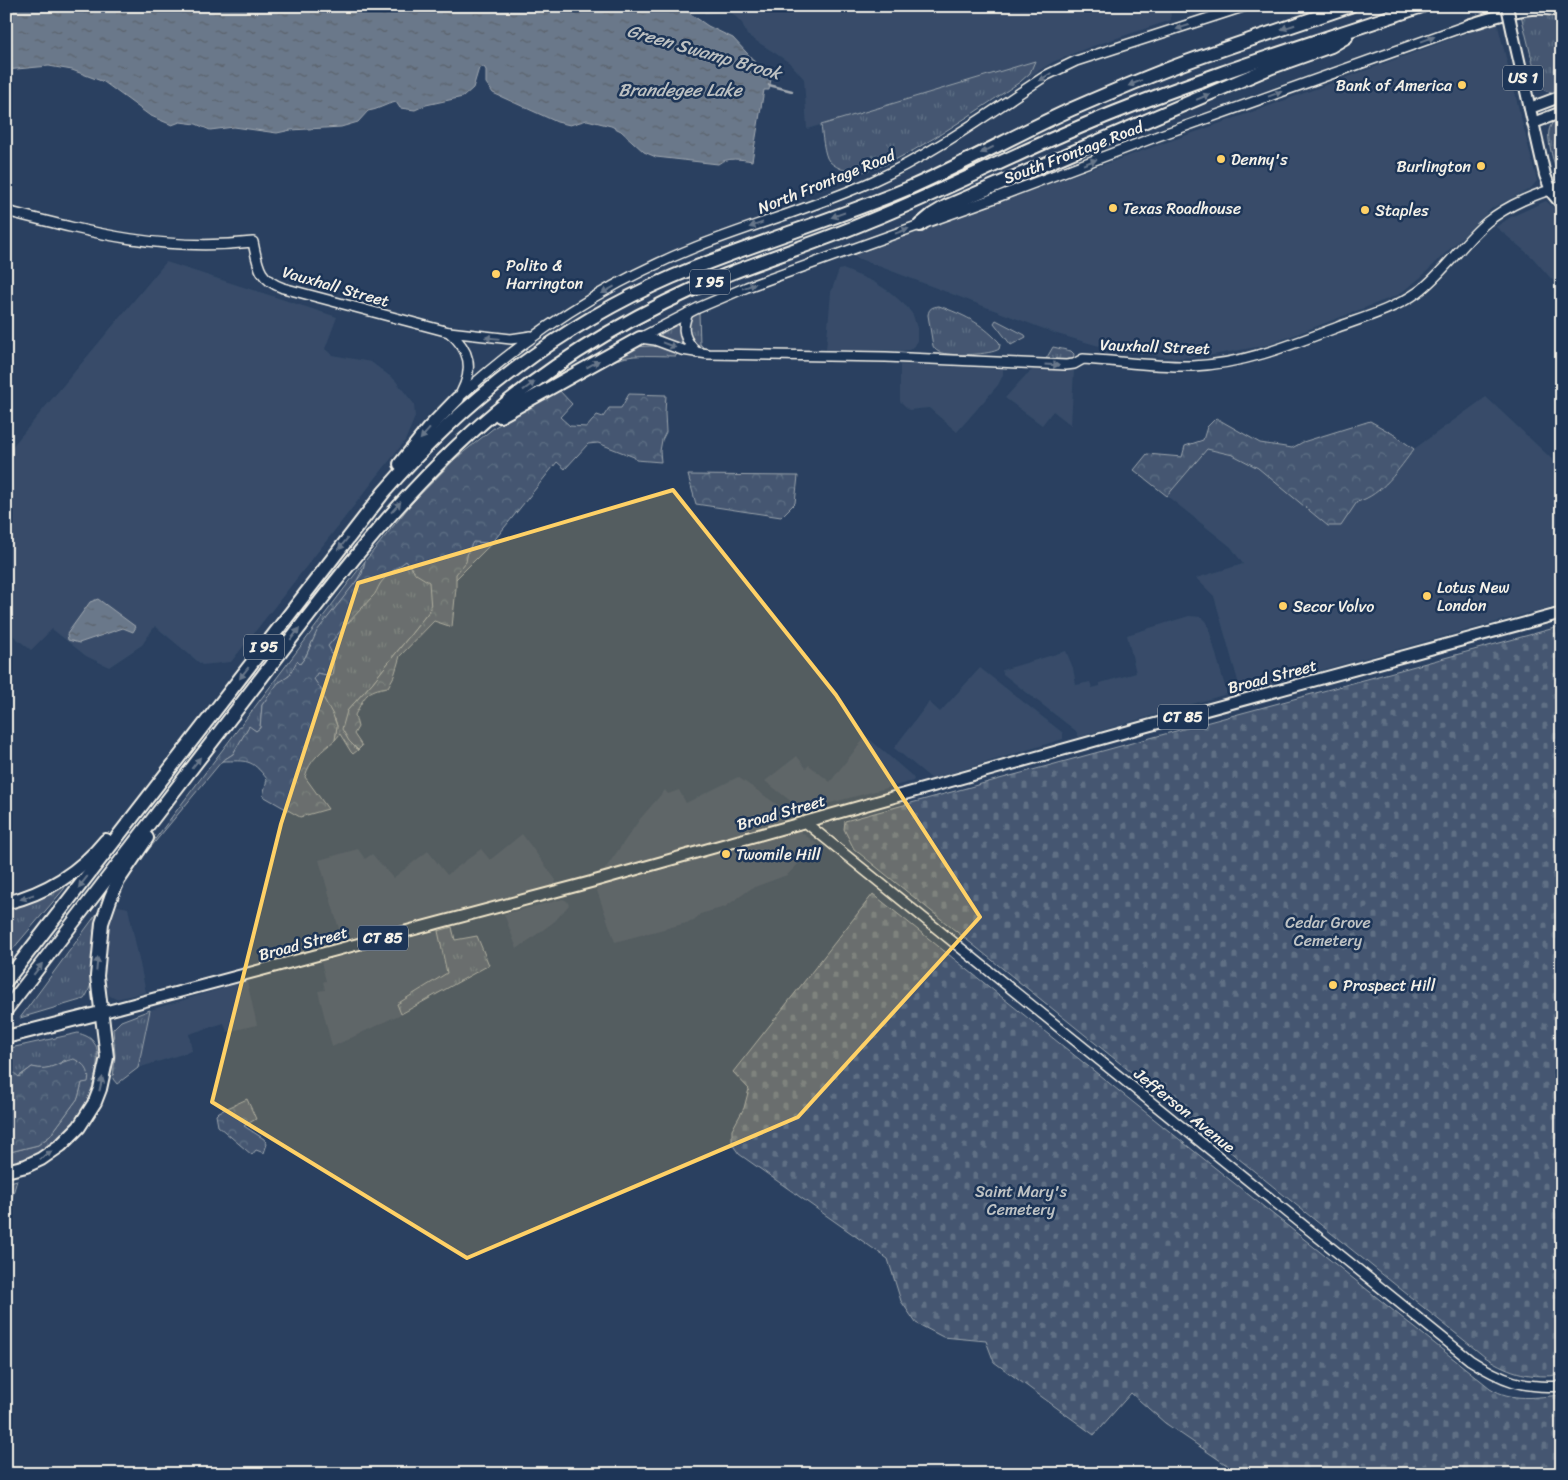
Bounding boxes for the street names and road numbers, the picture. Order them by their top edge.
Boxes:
road number: US 1 [1503,66,1543,90]
street label: South Frontage Road [999,112,1149,192]
street label: North Frontage Road [753,140,901,222]
street label: Vauxhall Street [279,257,393,316]
road number: I 95 [690,270,730,294]
street label: Vauxhall Street [1100,330,1210,363]
road number: I 95 [244,634,284,660]
street label: Broad Street [1224,651,1320,702]
road number: CT 85 [1158,704,1208,730]
street label: Broad Street [733,786,829,839]
street label: Broad Street [255,918,351,969]
road number: CT 85 [358,926,408,950]
street label: Jefferson Avenue [1127,1060,1242,1161]

